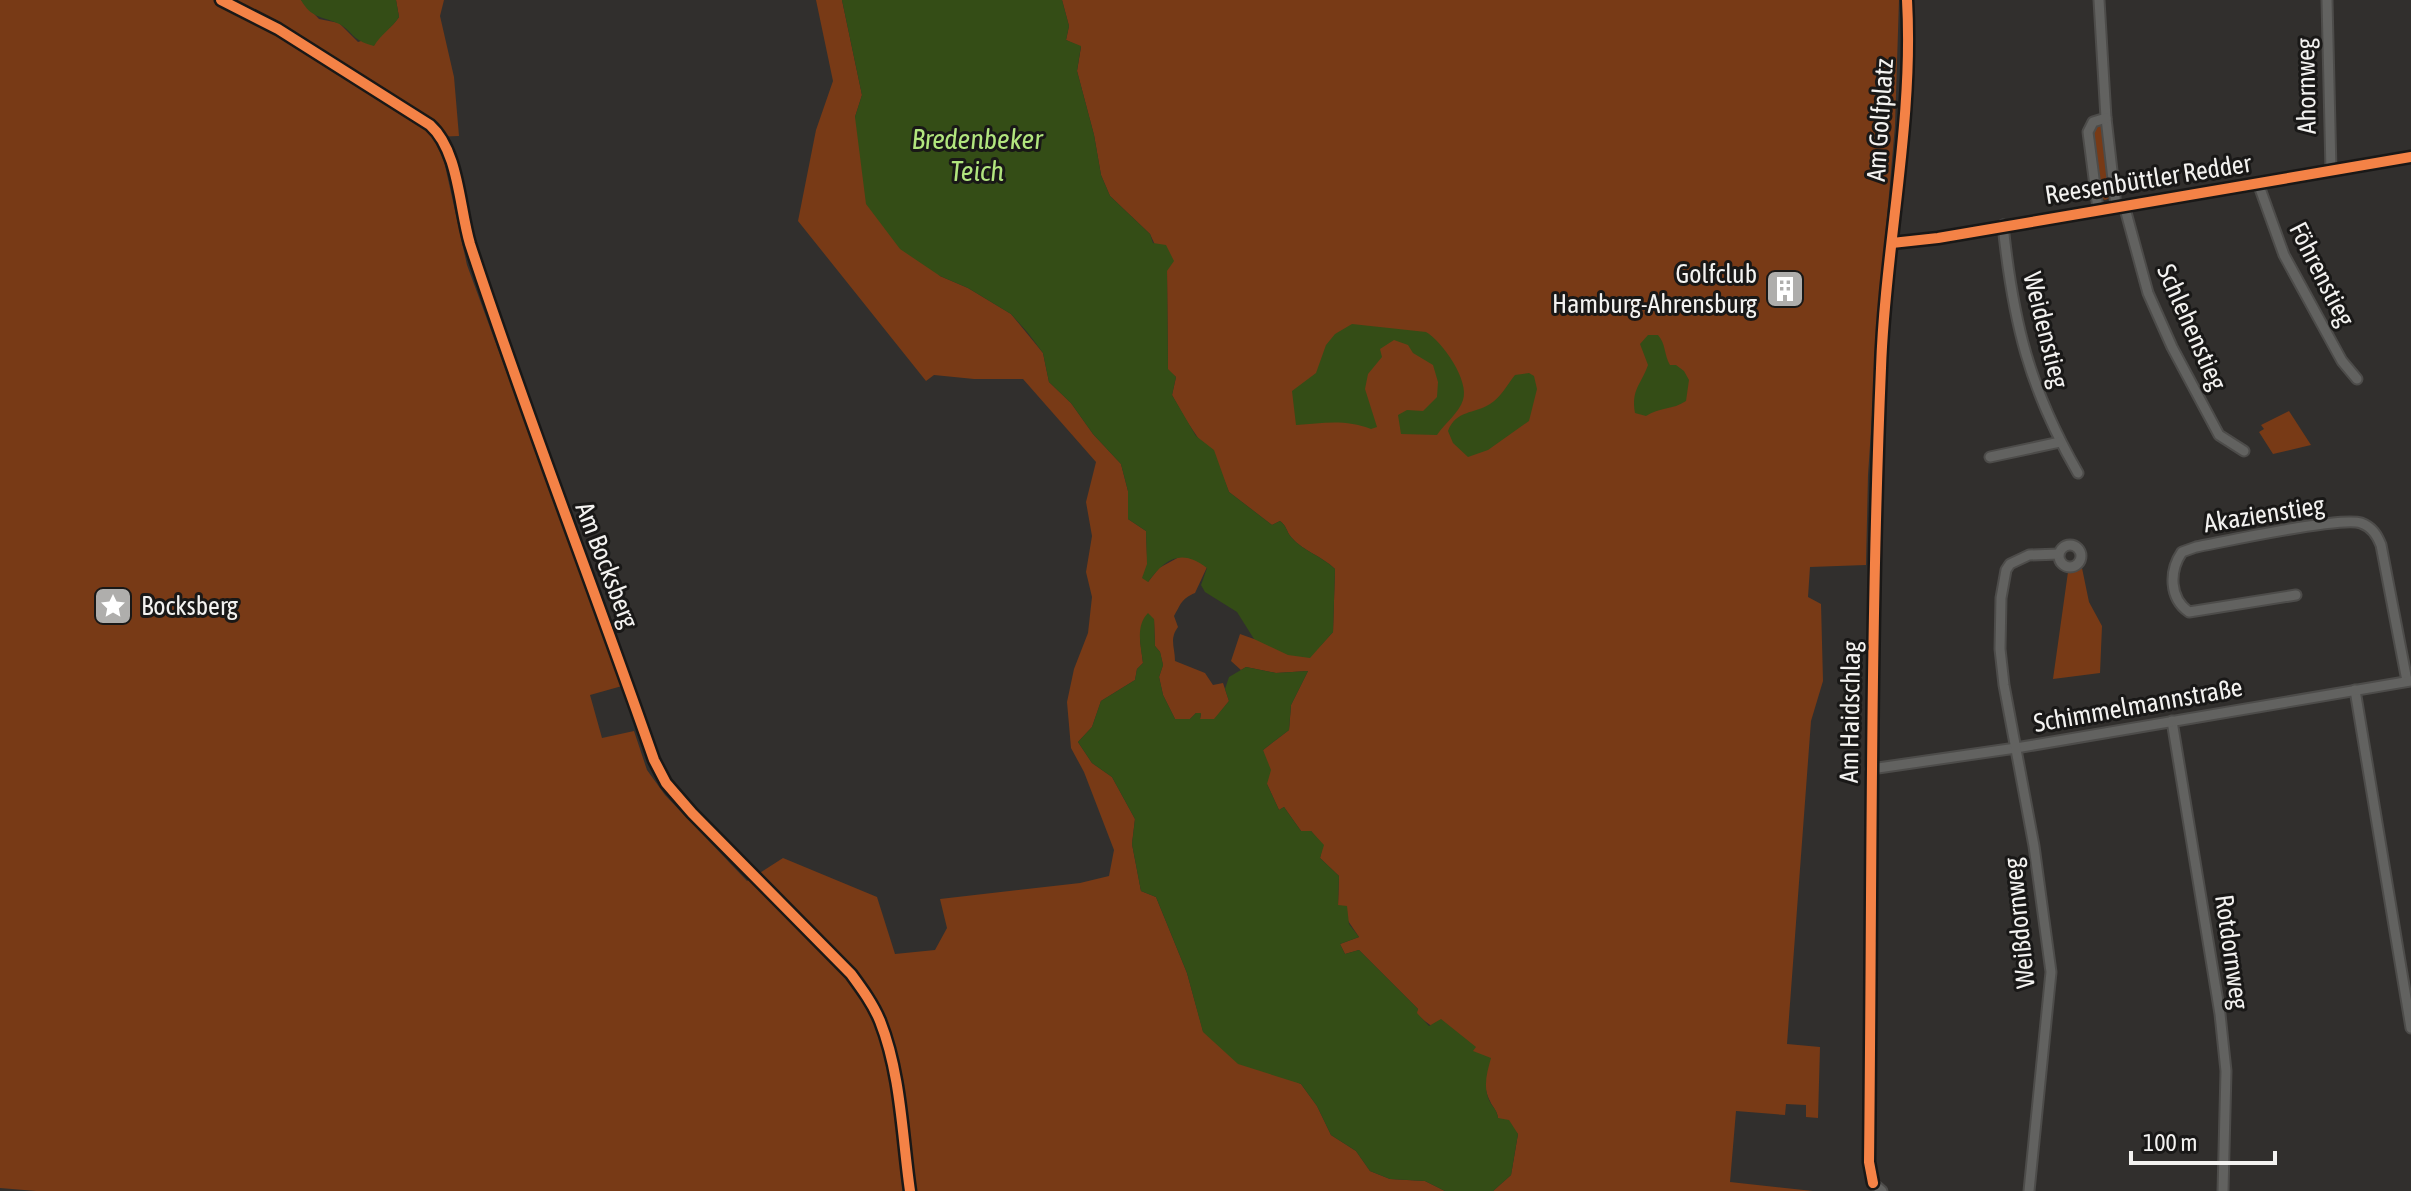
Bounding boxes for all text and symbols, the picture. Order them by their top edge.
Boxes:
street label: Ahornweg [2290,37,2322,134]
street label: Am Golfplatz [1861,57,1899,183]
water label: Bredenbeker Teich [911,123,1044,187]
street label: Reesenbüttler Redder [2043,148,2254,210]
street label: Föhrenstieg [2283,217,2361,332]
place label: Golfclub Hamburg-Ahrensburg [1552,259,1758,319]
street label: Schlehenstieg [2151,260,2233,395]
building icon: Golfclub Hamburg-Ahrensburg [1764,268,1806,310]
street label: Weidenstieg [2017,269,2075,392]
street label: Akazienstieg [2202,490,2327,538]
street label: Am Bocksberg [569,498,645,633]
place icon: Bocksberg [92,585,134,627]
place label: Bocksberg [141,591,239,621]
street label: Am Haidschlag [1834,640,1866,783]
street label: Schimmelmannstraße [2031,672,2245,738]
street label: Weißdornweg [1997,855,2041,990]
street label: Rotdornweg [2209,893,2255,1012]
scale bar [2131,1115,2275,1165]
text: 100 m [2143,1129,2197,1156]

